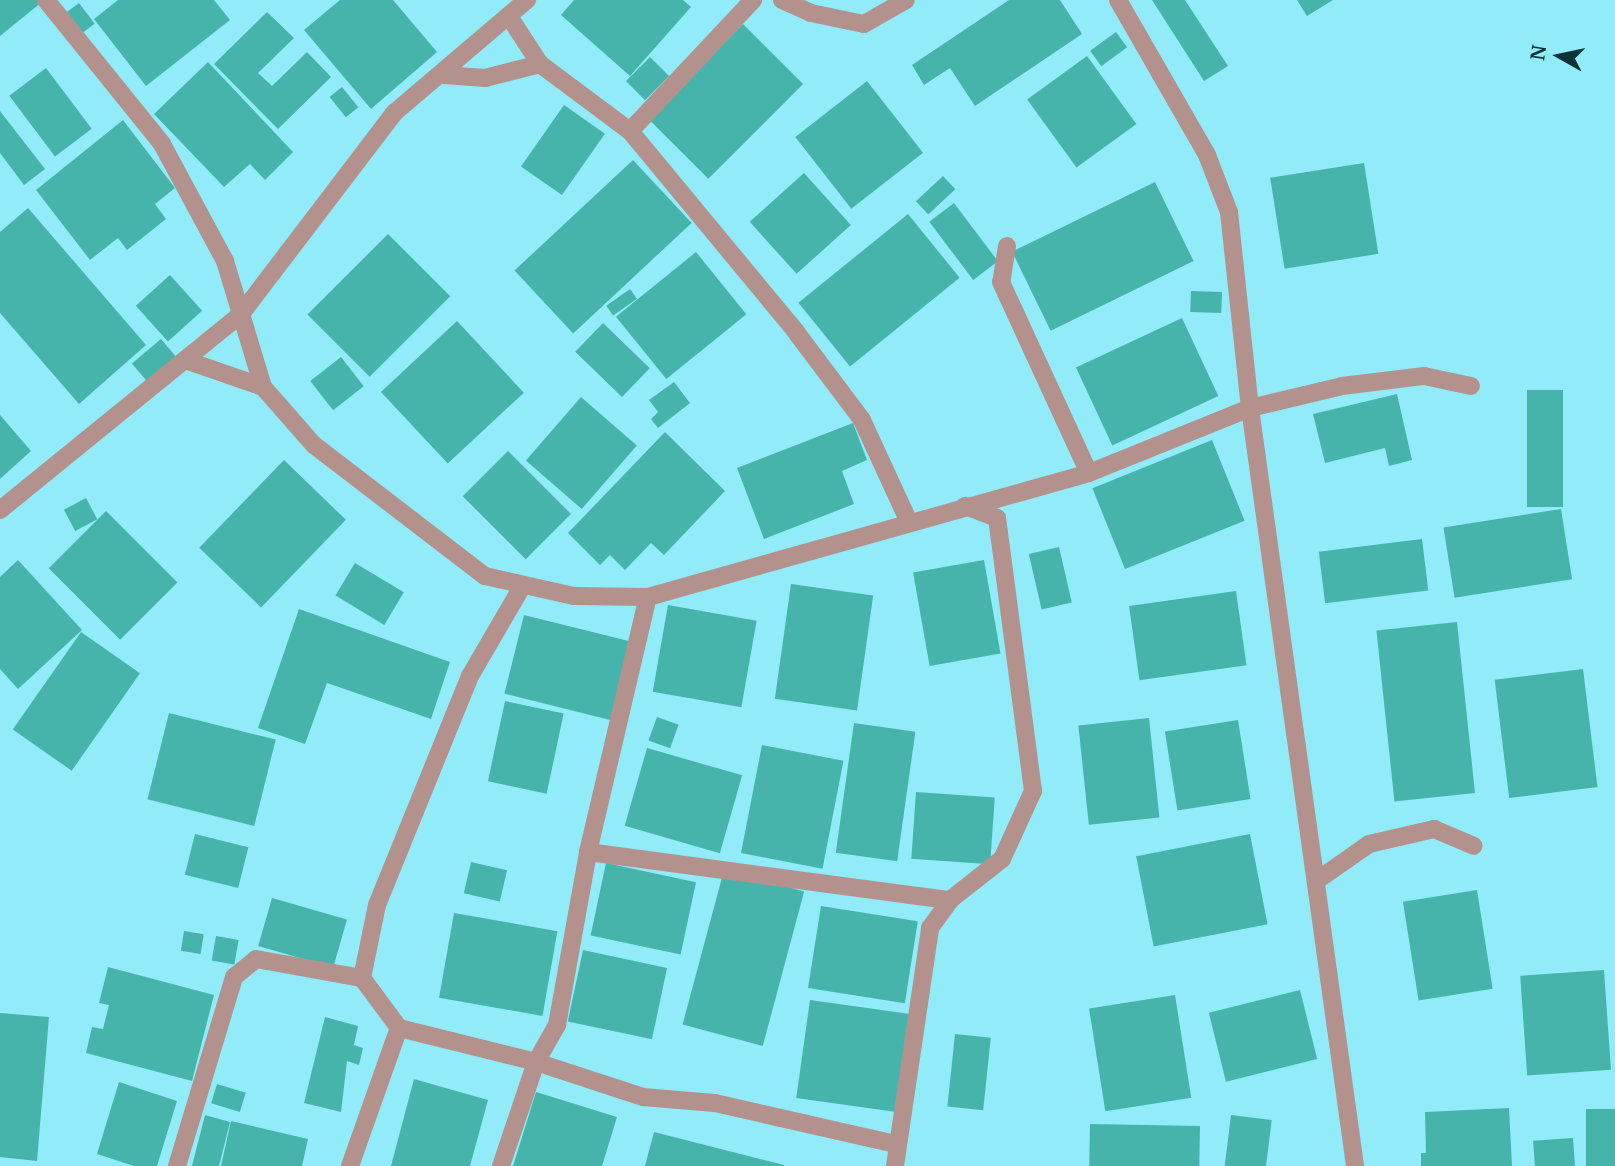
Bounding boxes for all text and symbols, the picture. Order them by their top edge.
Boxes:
north arrow [1524,21,1594,91]
text: N [1525,43,1551,62]

